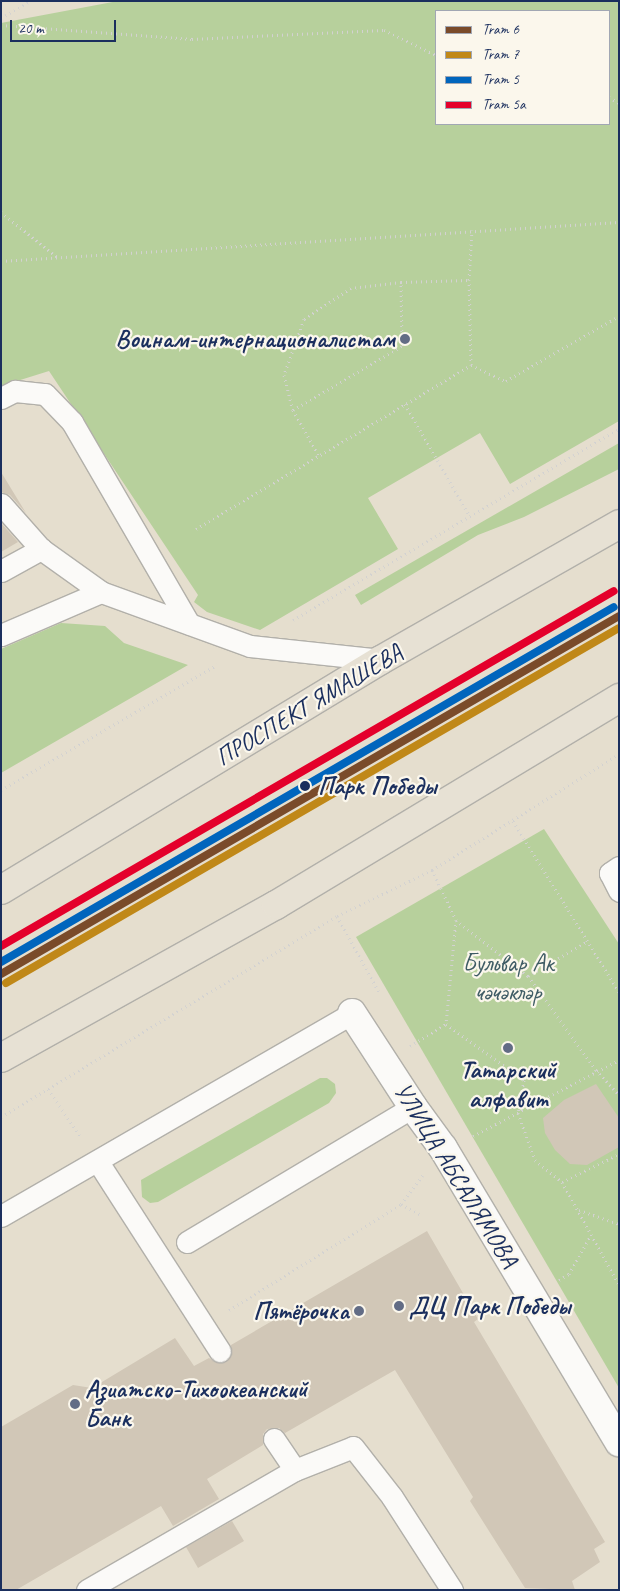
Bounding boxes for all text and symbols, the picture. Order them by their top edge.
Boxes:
scale bar [12,10,119,42]
legend [435,10,610,125]
text: 20 m [18,19,44,38]
text: Tram 6 [482,20,519,39]
text: Tram 7 [482,45,519,64]
text: Tram 5 [482,70,519,89]
text: Tram 5а [482,95,526,114]
place label: Воинам-интернационалистам [116,324,395,354]
marker: Воинам-интернационалистам [399,333,411,345]
street label: ПРОСПЕКТ ЯМАШЕВА [210,637,408,773]
place label: Парк Победы [318,771,434,801]
marker: Парк Победы [296,777,314,795]
park label: Бульвар Ак чәчәкләр [462,949,554,1008]
marker: Татарский алфавит [502,1042,514,1054]
place label: Татарский алфавит [460,1056,556,1115]
street label: УЛИЦА АБСАЛЯМОВА [387,1077,525,1273]
place label: ДЦ Парк Победы [409,1291,568,1321]
place label: Пятёрочка [253,1296,349,1326]
marker: ДЦ Парк Победы [393,1300,405,1312]
marker: Пятёрочка [353,1305,365,1317]
place label: Азиатско-Тихоокеанский Банк [85,1375,307,1434]
marker: Азиатско-Тихоокеанский Банк [69,1398,81,1410]

